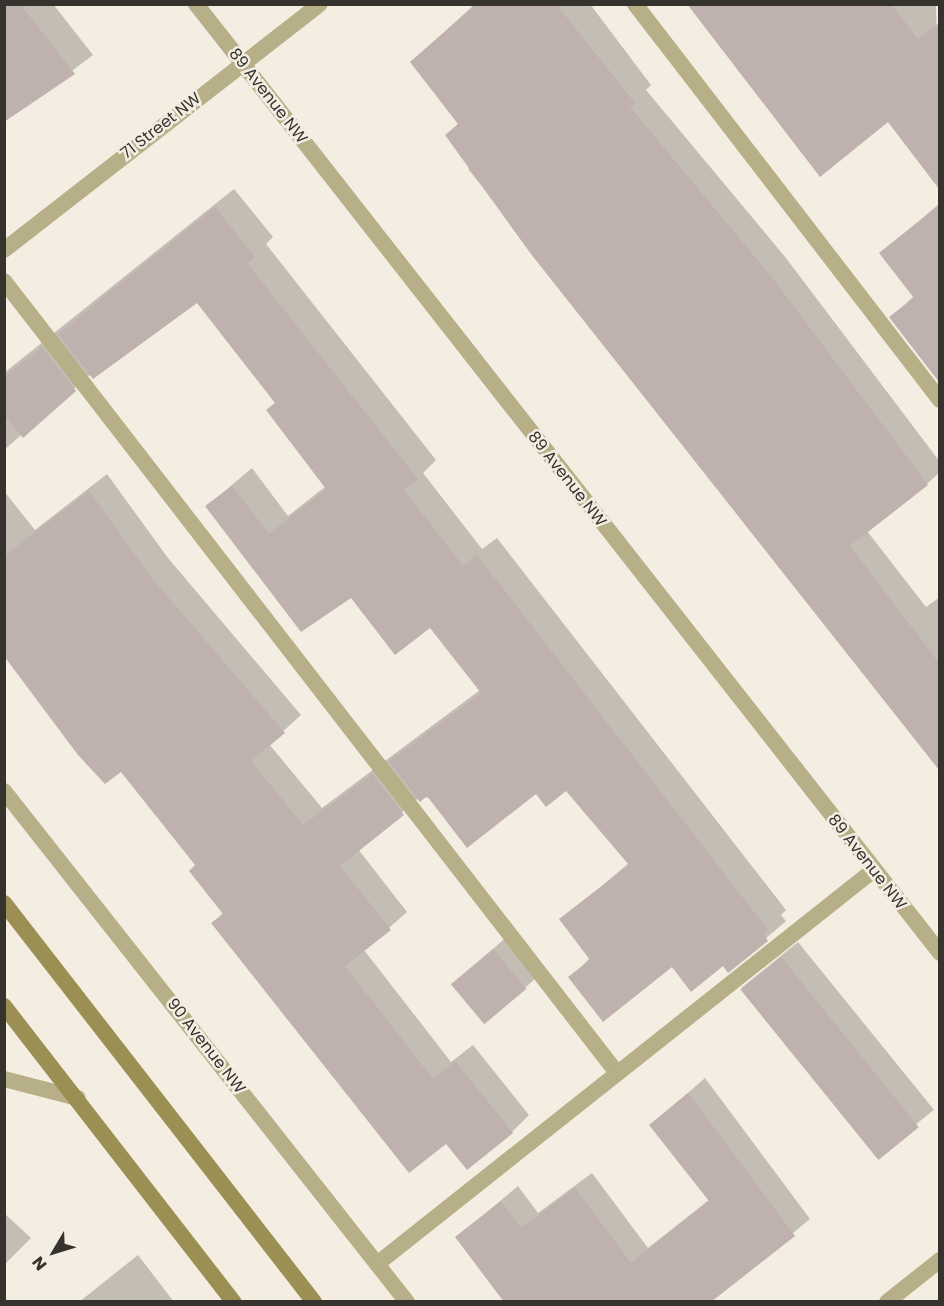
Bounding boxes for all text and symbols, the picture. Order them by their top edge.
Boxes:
street label: 89 Avenue NW [225,45,311,147]
street label: 71 Street NW [117,89,205,163]
street label: 89 Avenue NW [524,428,610,530]
street label: 89 Avenue NW [824,811,910,913]
street label: 90 Avenue NW [163,995,249,1097]
north arrow [24,1222,84,1282]
text: N [27,1252,52,1275]

